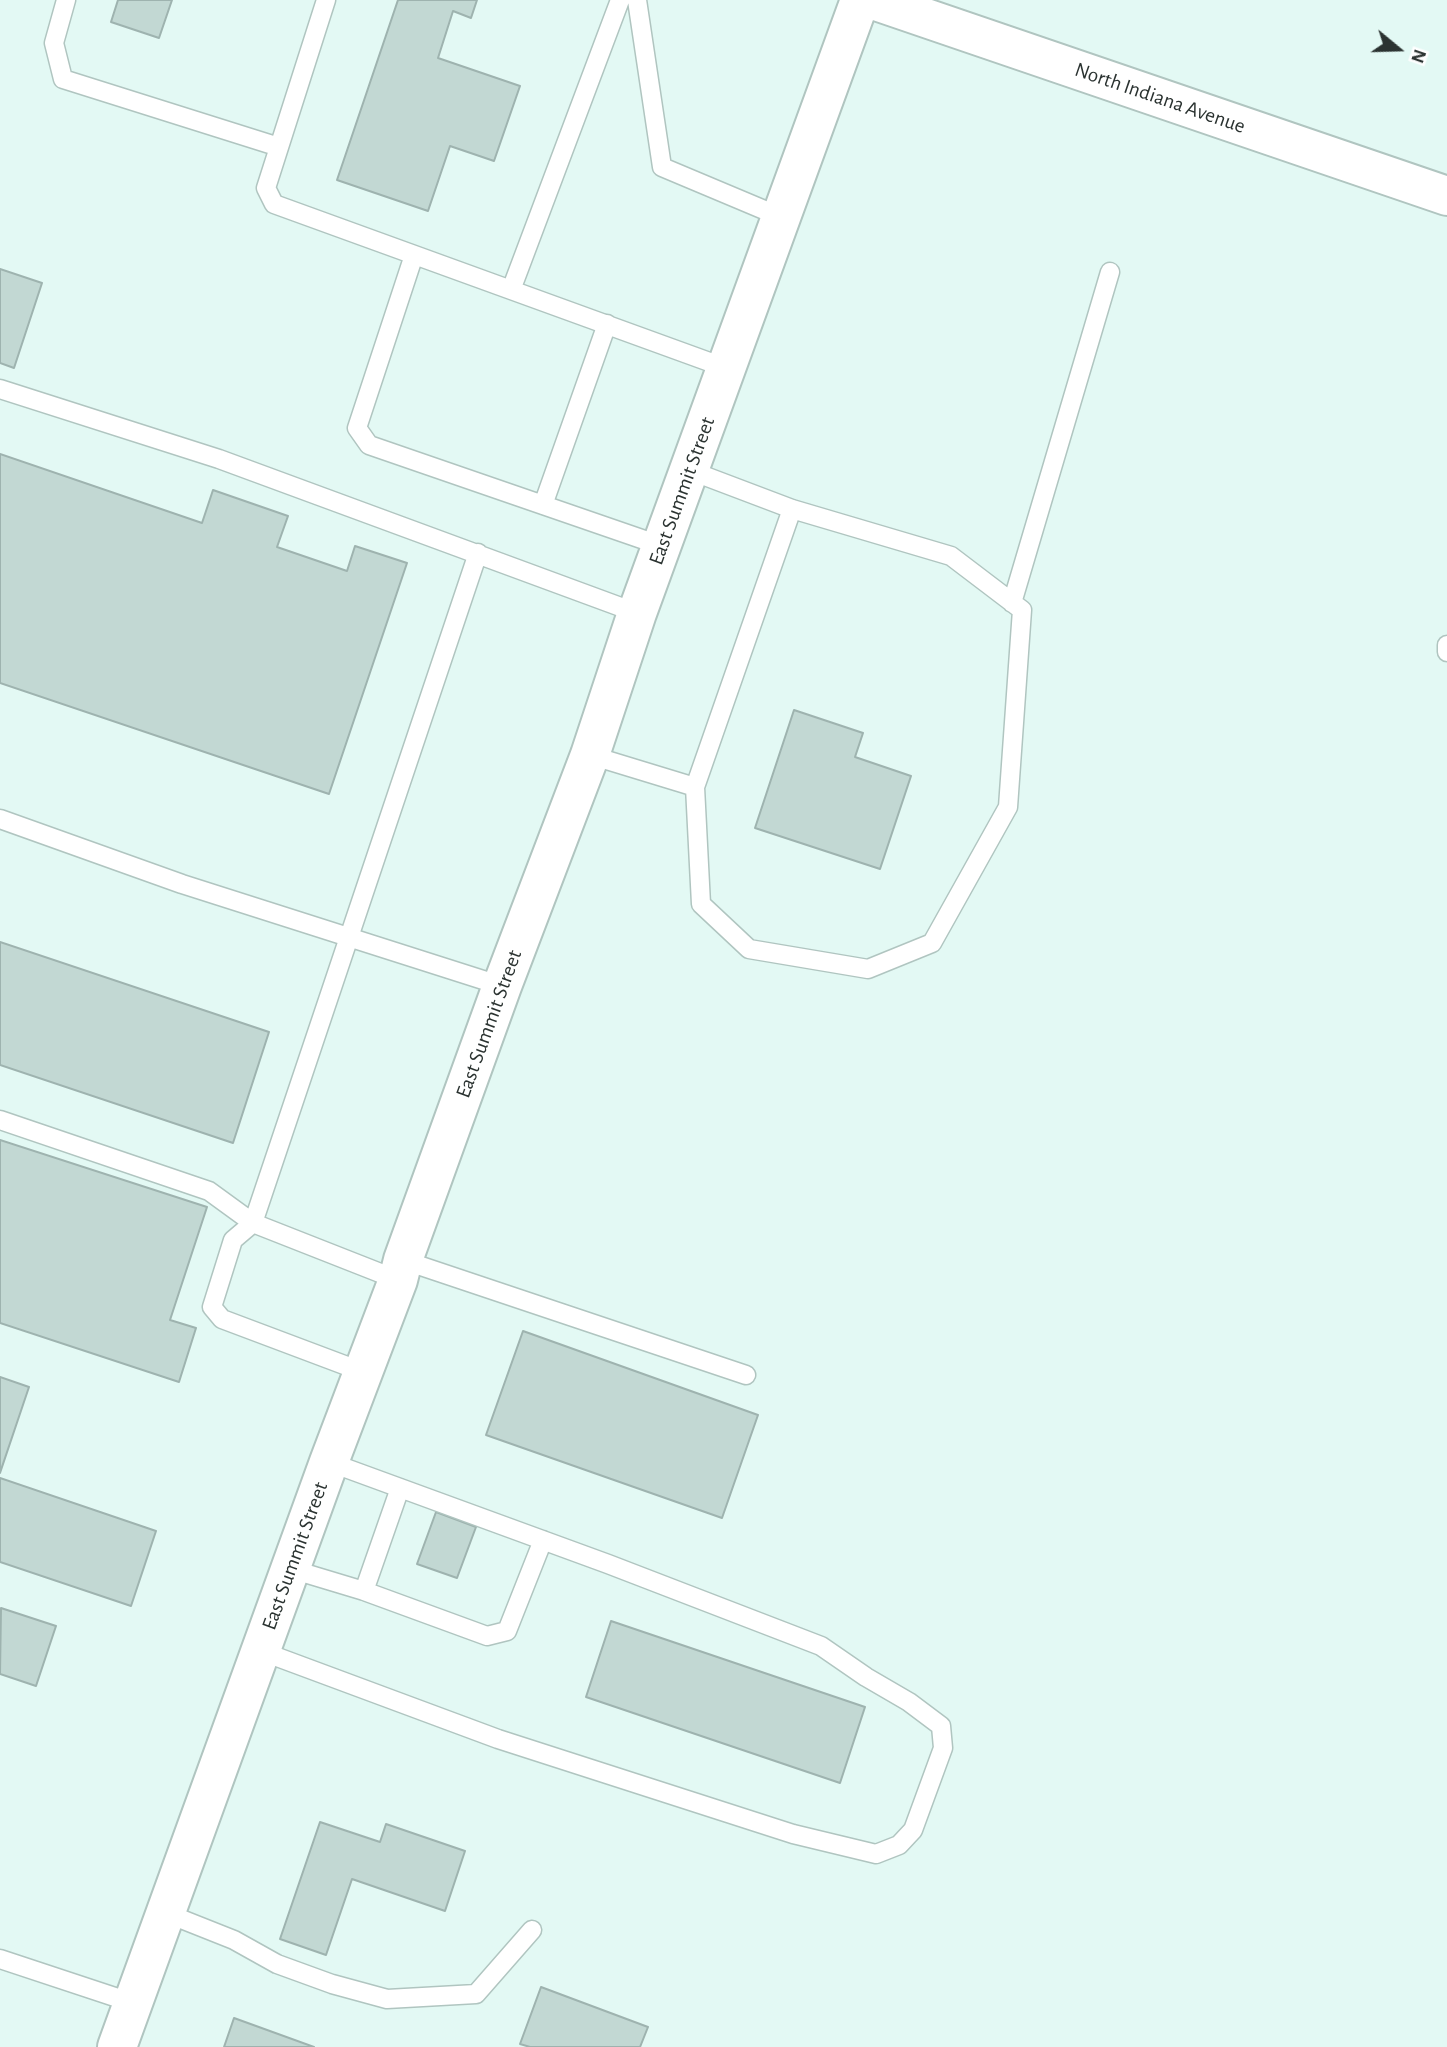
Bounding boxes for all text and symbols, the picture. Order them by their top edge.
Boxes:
north arrow [1363,14,1433,84]
text: N [1407,47,1429,65]
street label: North Indiana Avenue [1071,57,1249,139]
street label: East Summit Street [644,413,720,569]
street label: East Summit Street [451,946,527,1102]
street label: East Summit Street [257,1478,333,1634]

